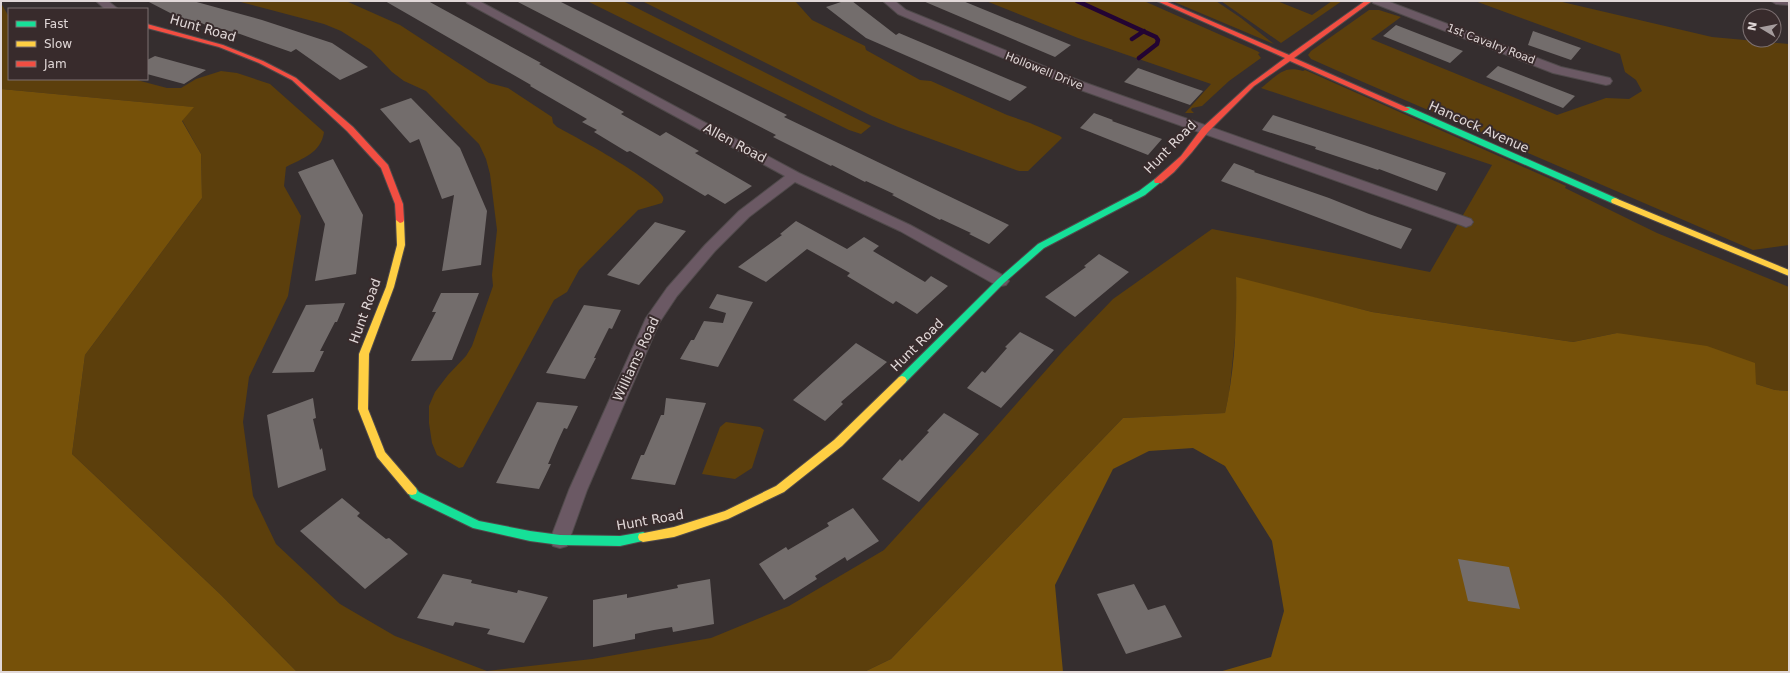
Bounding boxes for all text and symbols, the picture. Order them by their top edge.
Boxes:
legend [8,8,148,80]
north arrow [1742,8,1782,48]
street label: Hunt Road [168,11,238,45]
text: Fast [44,17,68,31]
street label: 1st Cavalry Road [1445,21,1537,67]
text: N [1745,21,1760,32]
text: Slow [44,37,72,51]
street label: Hollowell Drive [1003,50,1085,93]
text: Jam [43,57,67,71]
street label: Hancock Avenue [1427,98,1531,156]
street label: Hunt Road [1141,117,1199,177]
street label: Allen Road [701,120,769,166]
street label: Hunt Road [346,276,384,346]
street label: Williams Road [610,315,662,403]
street label: Hunt Road [888,316,946,374]
street label: Hunt Road [615,507,685,533]

